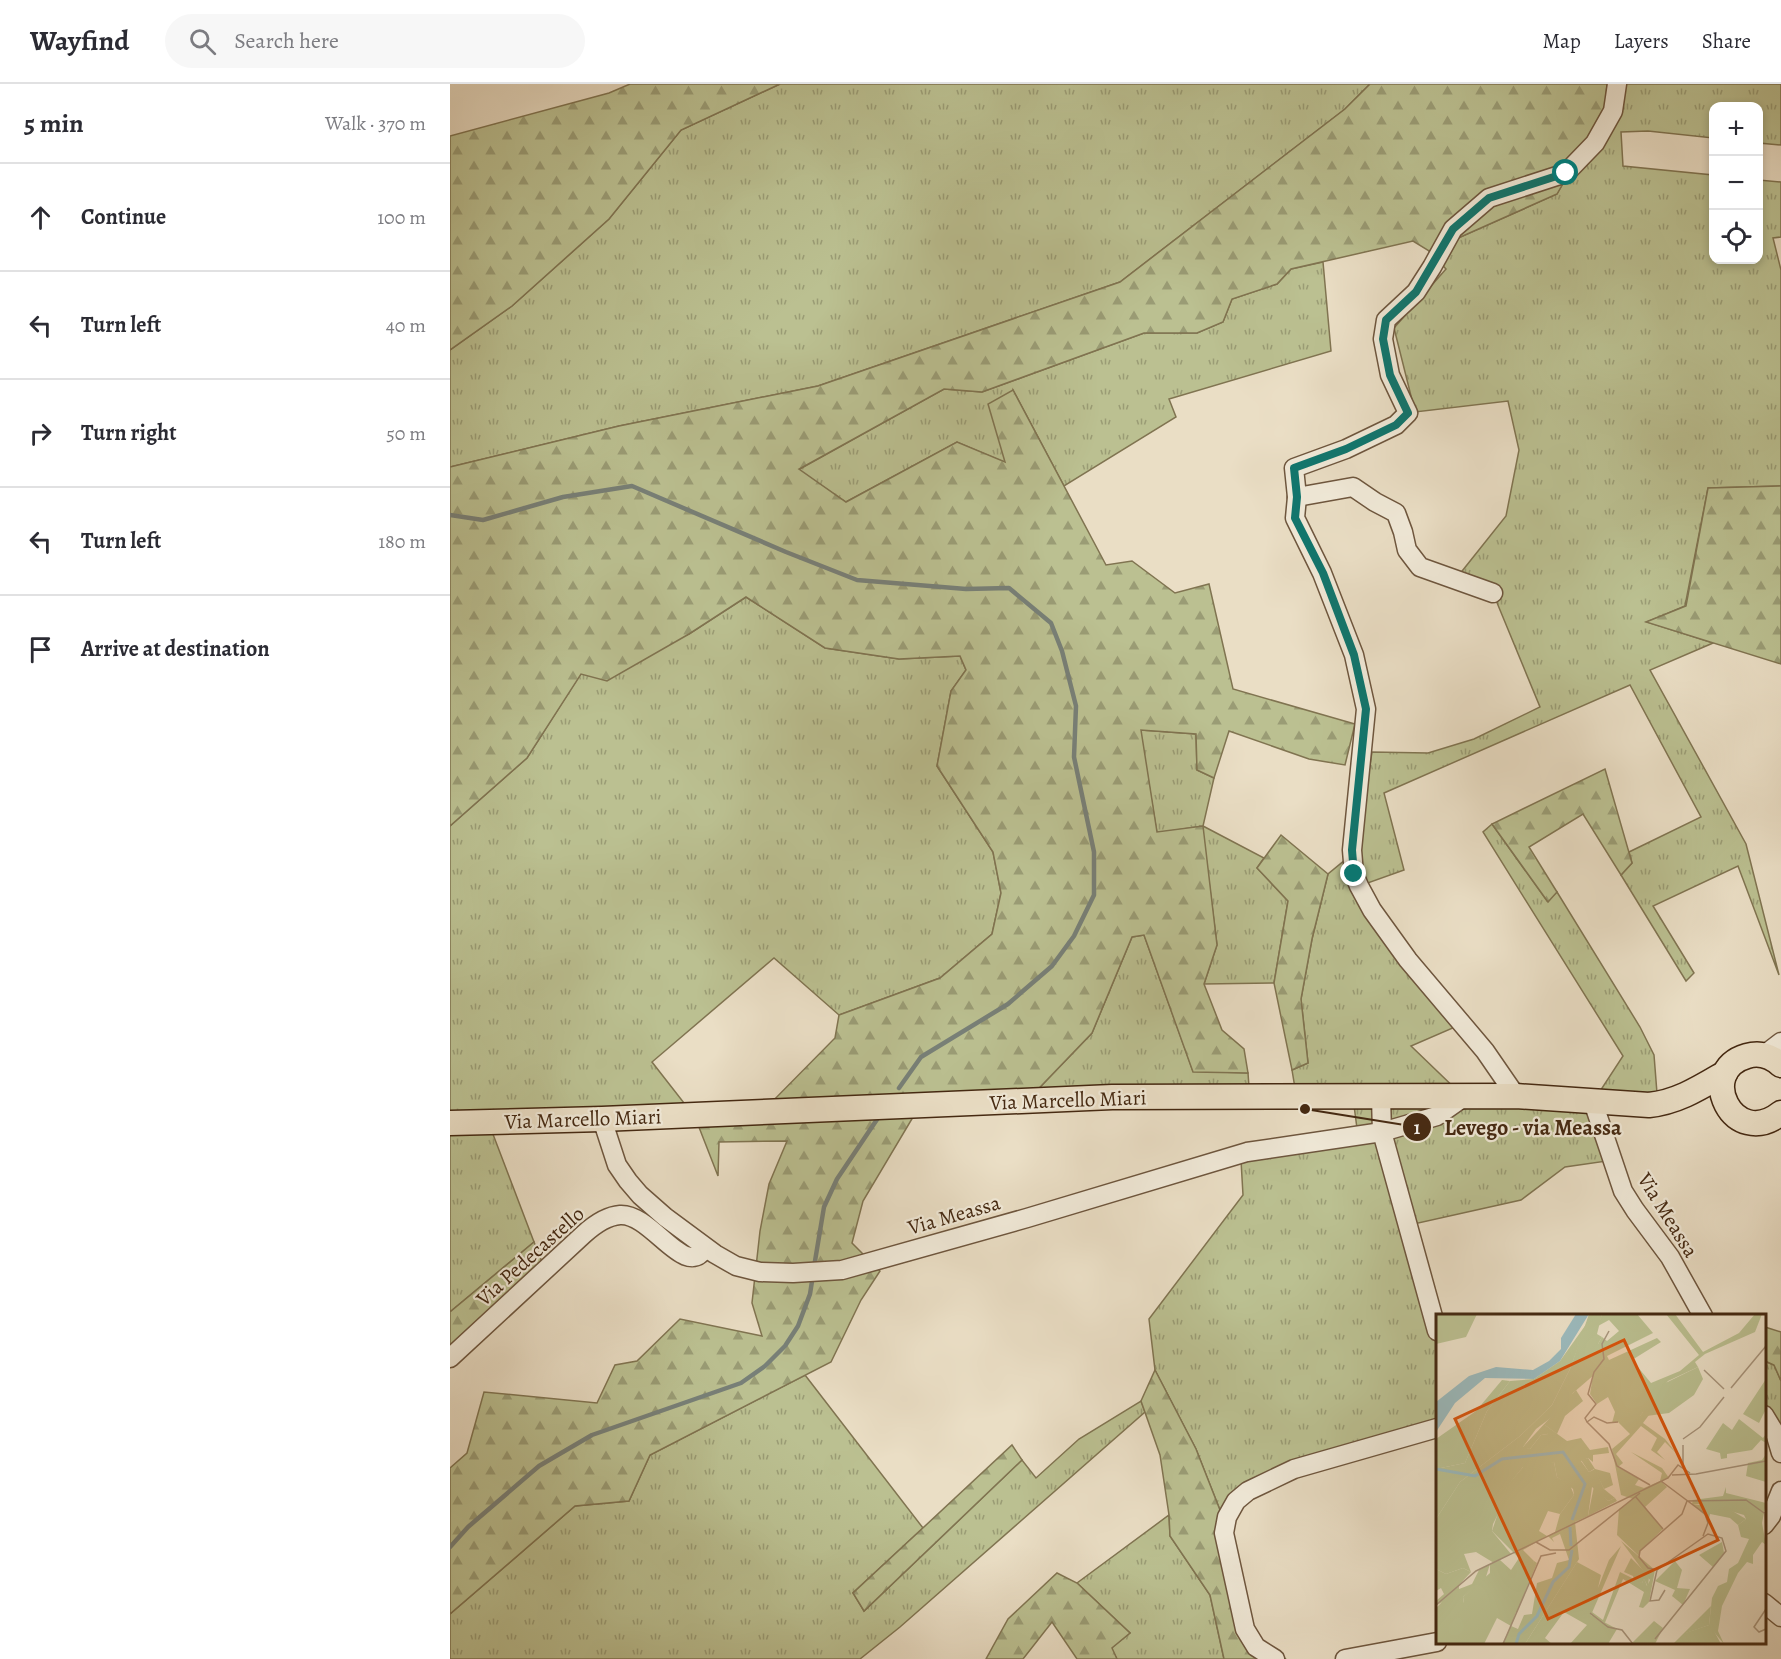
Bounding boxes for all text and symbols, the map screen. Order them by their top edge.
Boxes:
search box [165,14,585,68]
text: Wayfind [30,22,129,60]
icon: search [186,25,219,58]
text: Search here [234,26,339,56]
text: Map [1542,27,1581,55]
text: Layers [1614,27,1669,55]
text: Share [1702,27,1751,55]
map controls [1709,102,1763,264]
button: + [1709,102,1763,156]
text: 5 min [24,106,84,141]
text: Walk · 370 m [325,110,426,137]
button: − [1709,156,1763,210]
route start [1552,159,1578,185]
icon: ahead [24,201,57,234]
text: Continue [81,202,166,232]
text: 100 m [377,204,426,231]
button: locate [1709,210,1763,264]
icon: left [24,309,57,342]
text: Turn left [81,310,161,340]
text: 40 m [386,312,426,339]
icon: right [24,417,57,450]
text: Turn right [81,418,177,448]
text: 50 m [386,420,426,447]
icon: left [24,525,57,558]
text: Turn left [81,526,161,556]
text: 180 m [378,528,426,555]
icon: arrive [24,633,57,666]
text: Arrive at destination [81,634,270,664]
route end [1340,860,1366,886]
street label: Via Marcello Miari [988,1083,1147,1117]
street label: Via Marcello Miari [503,1102,662,1136]
callout: Levego - via Meassa [1402,1107,1634,1147]
text: Levego - via Meassa [1444,1113,1622,1143]
text: 1 [1414,1116,1421,1140]
street label: Via Meassa [1630,1166,1705,1263]
street label: Via Meassa [903,1188,1004,1242]
street label: Via Pedecastello [469,1200,590,1313]
inset map [1436,1314,1766,1644]

